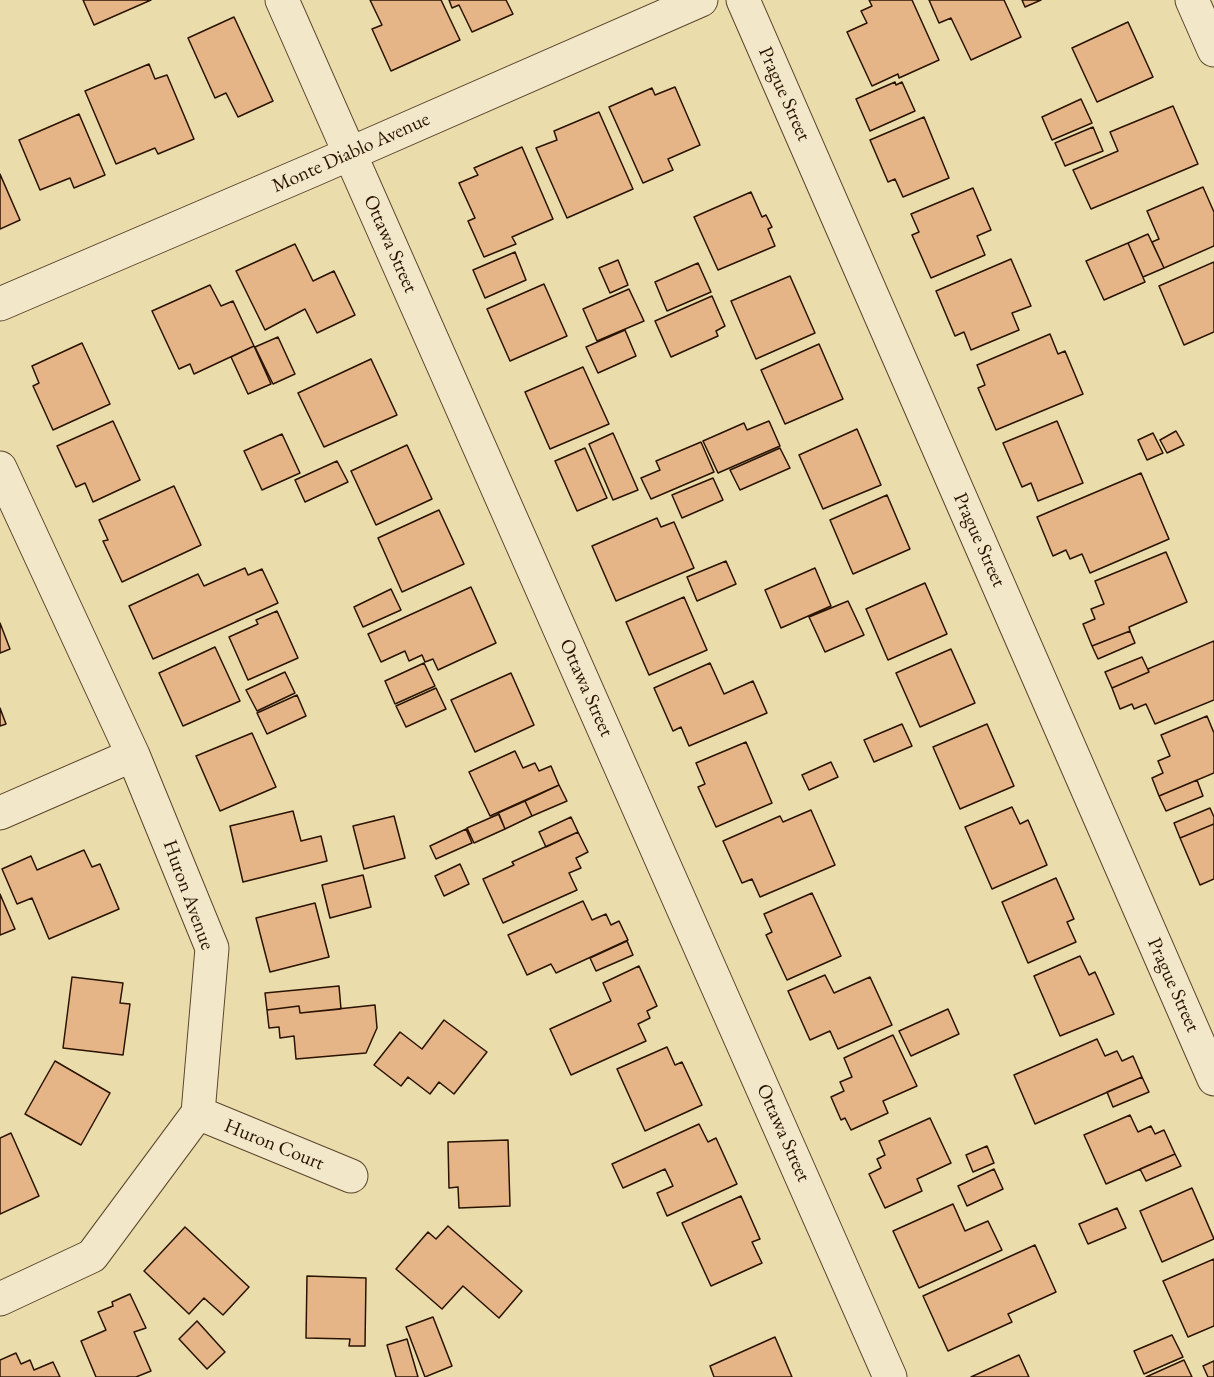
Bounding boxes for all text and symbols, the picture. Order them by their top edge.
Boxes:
street label: Prague Street [753,43,815,145]
street label: Monte Diablo Avenue [268,107,434,199]
street label: Ottawa Street [358,191,422,297]
street label: Prague Street [948,489,1010,591]
street label: Ottawa Street [554,635,618,741]
street label: Huron Avenue [157,837,219,953]
street label: Prague Street [1142,934,1204,1036]
street label: Ottawa Street [751,1080,815,1186]
street label: Huron Court [221,1114,327,1176]

